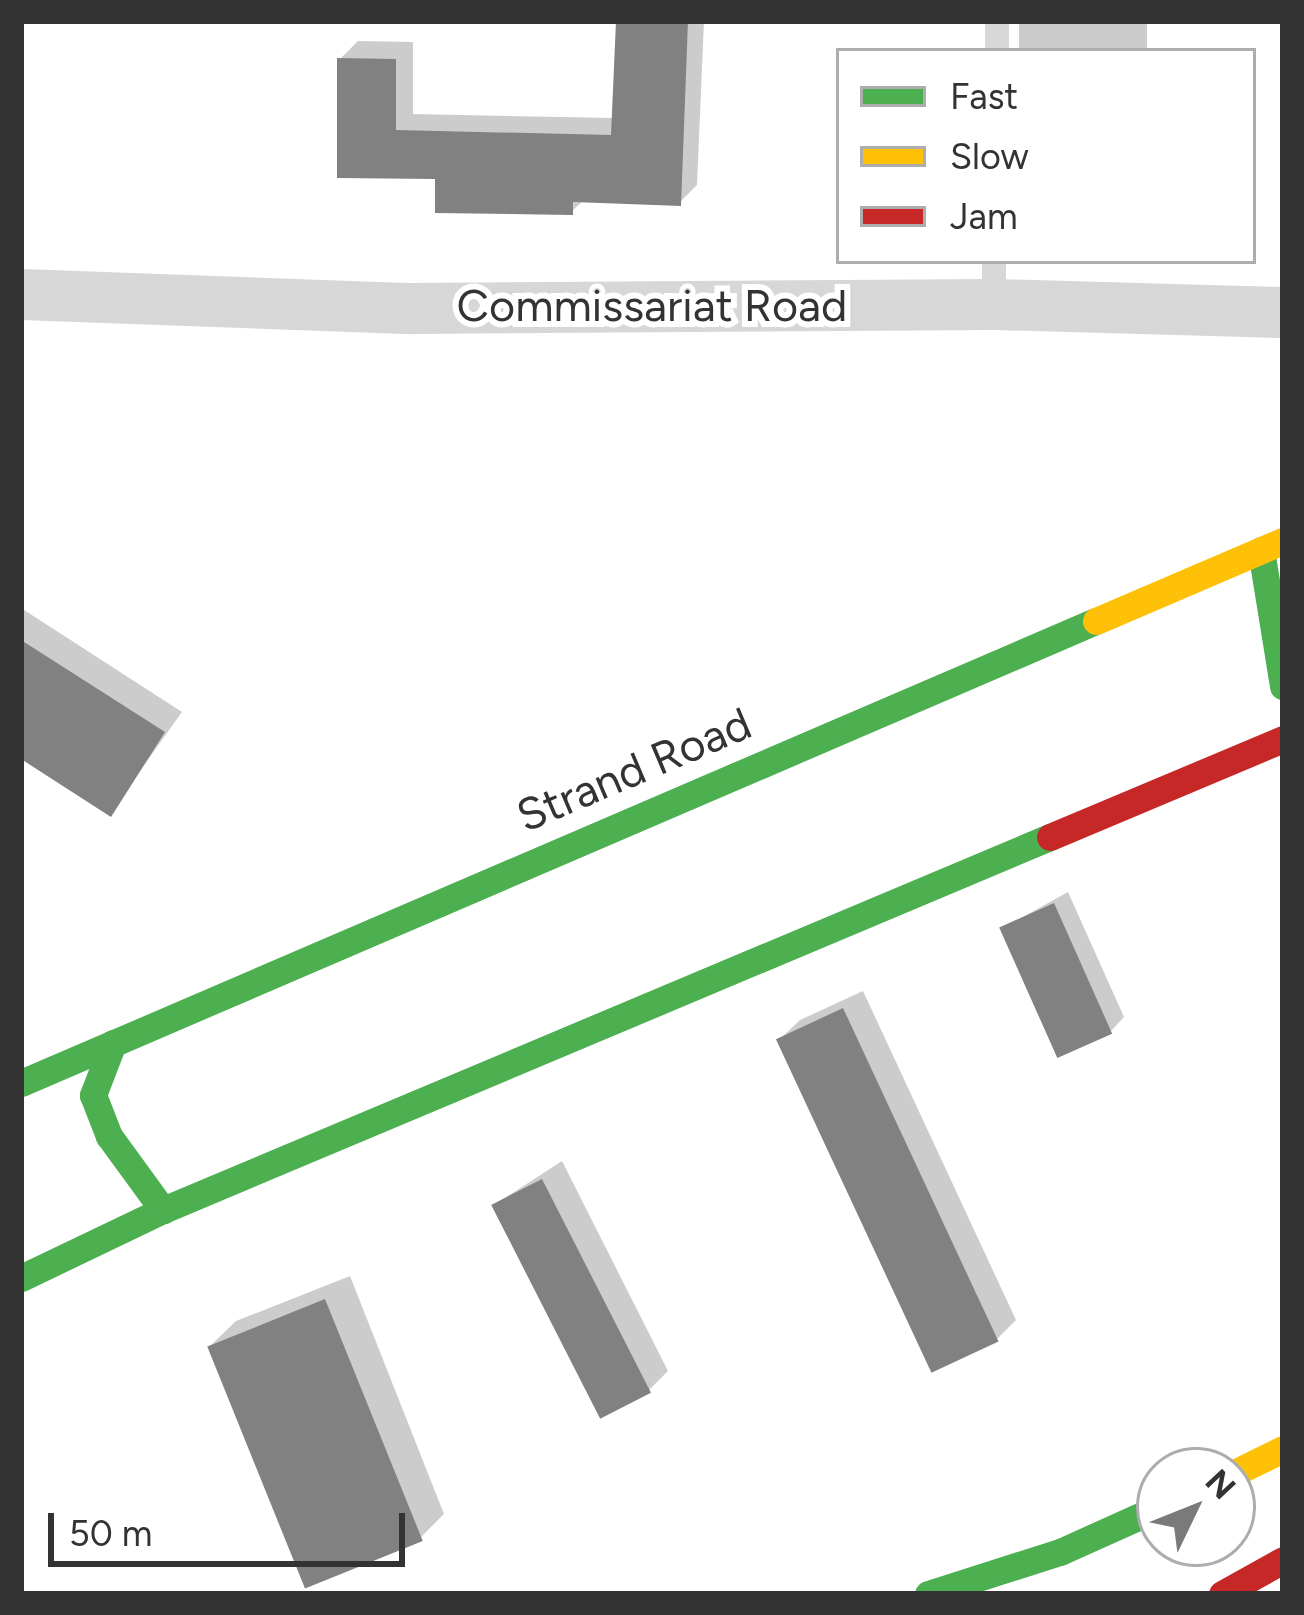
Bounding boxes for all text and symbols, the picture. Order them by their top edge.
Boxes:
legend [836,48,1256,264]
text: Fast [950,75,1018,118]
text: Slow [950,135,1029,178]
text: Jam [950,195,1018,238]
street label: Commissariat Road [457,279,847,333]
street label: Strand Road [509,697,759,843]
north arrow [1136,1447,1256,1567]
text: N [1198,1462,1243,1507]
scale bar [54,1489,411,1563]
text: 50 m [69,1512,152,1555]

